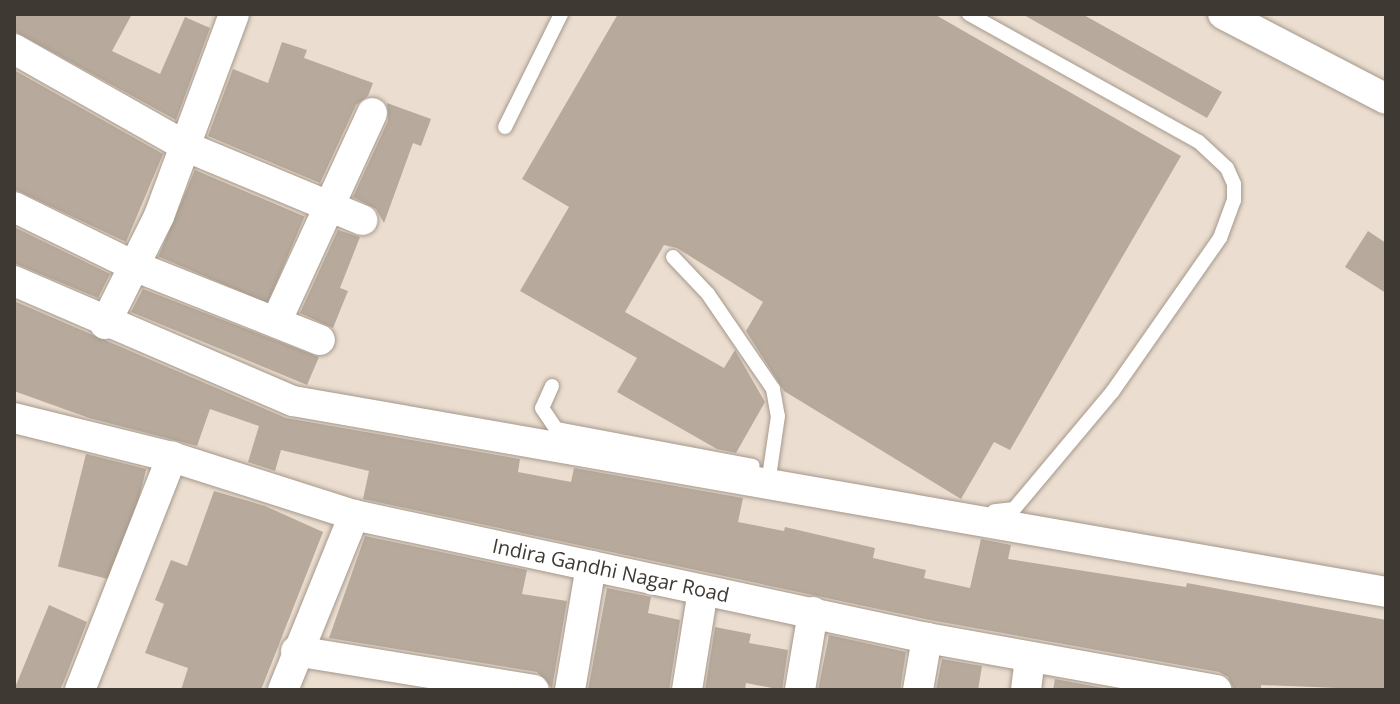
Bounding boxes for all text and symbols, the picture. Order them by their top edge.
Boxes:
street label: Indira Gandhi Nagar Road [490,533,732,607]

